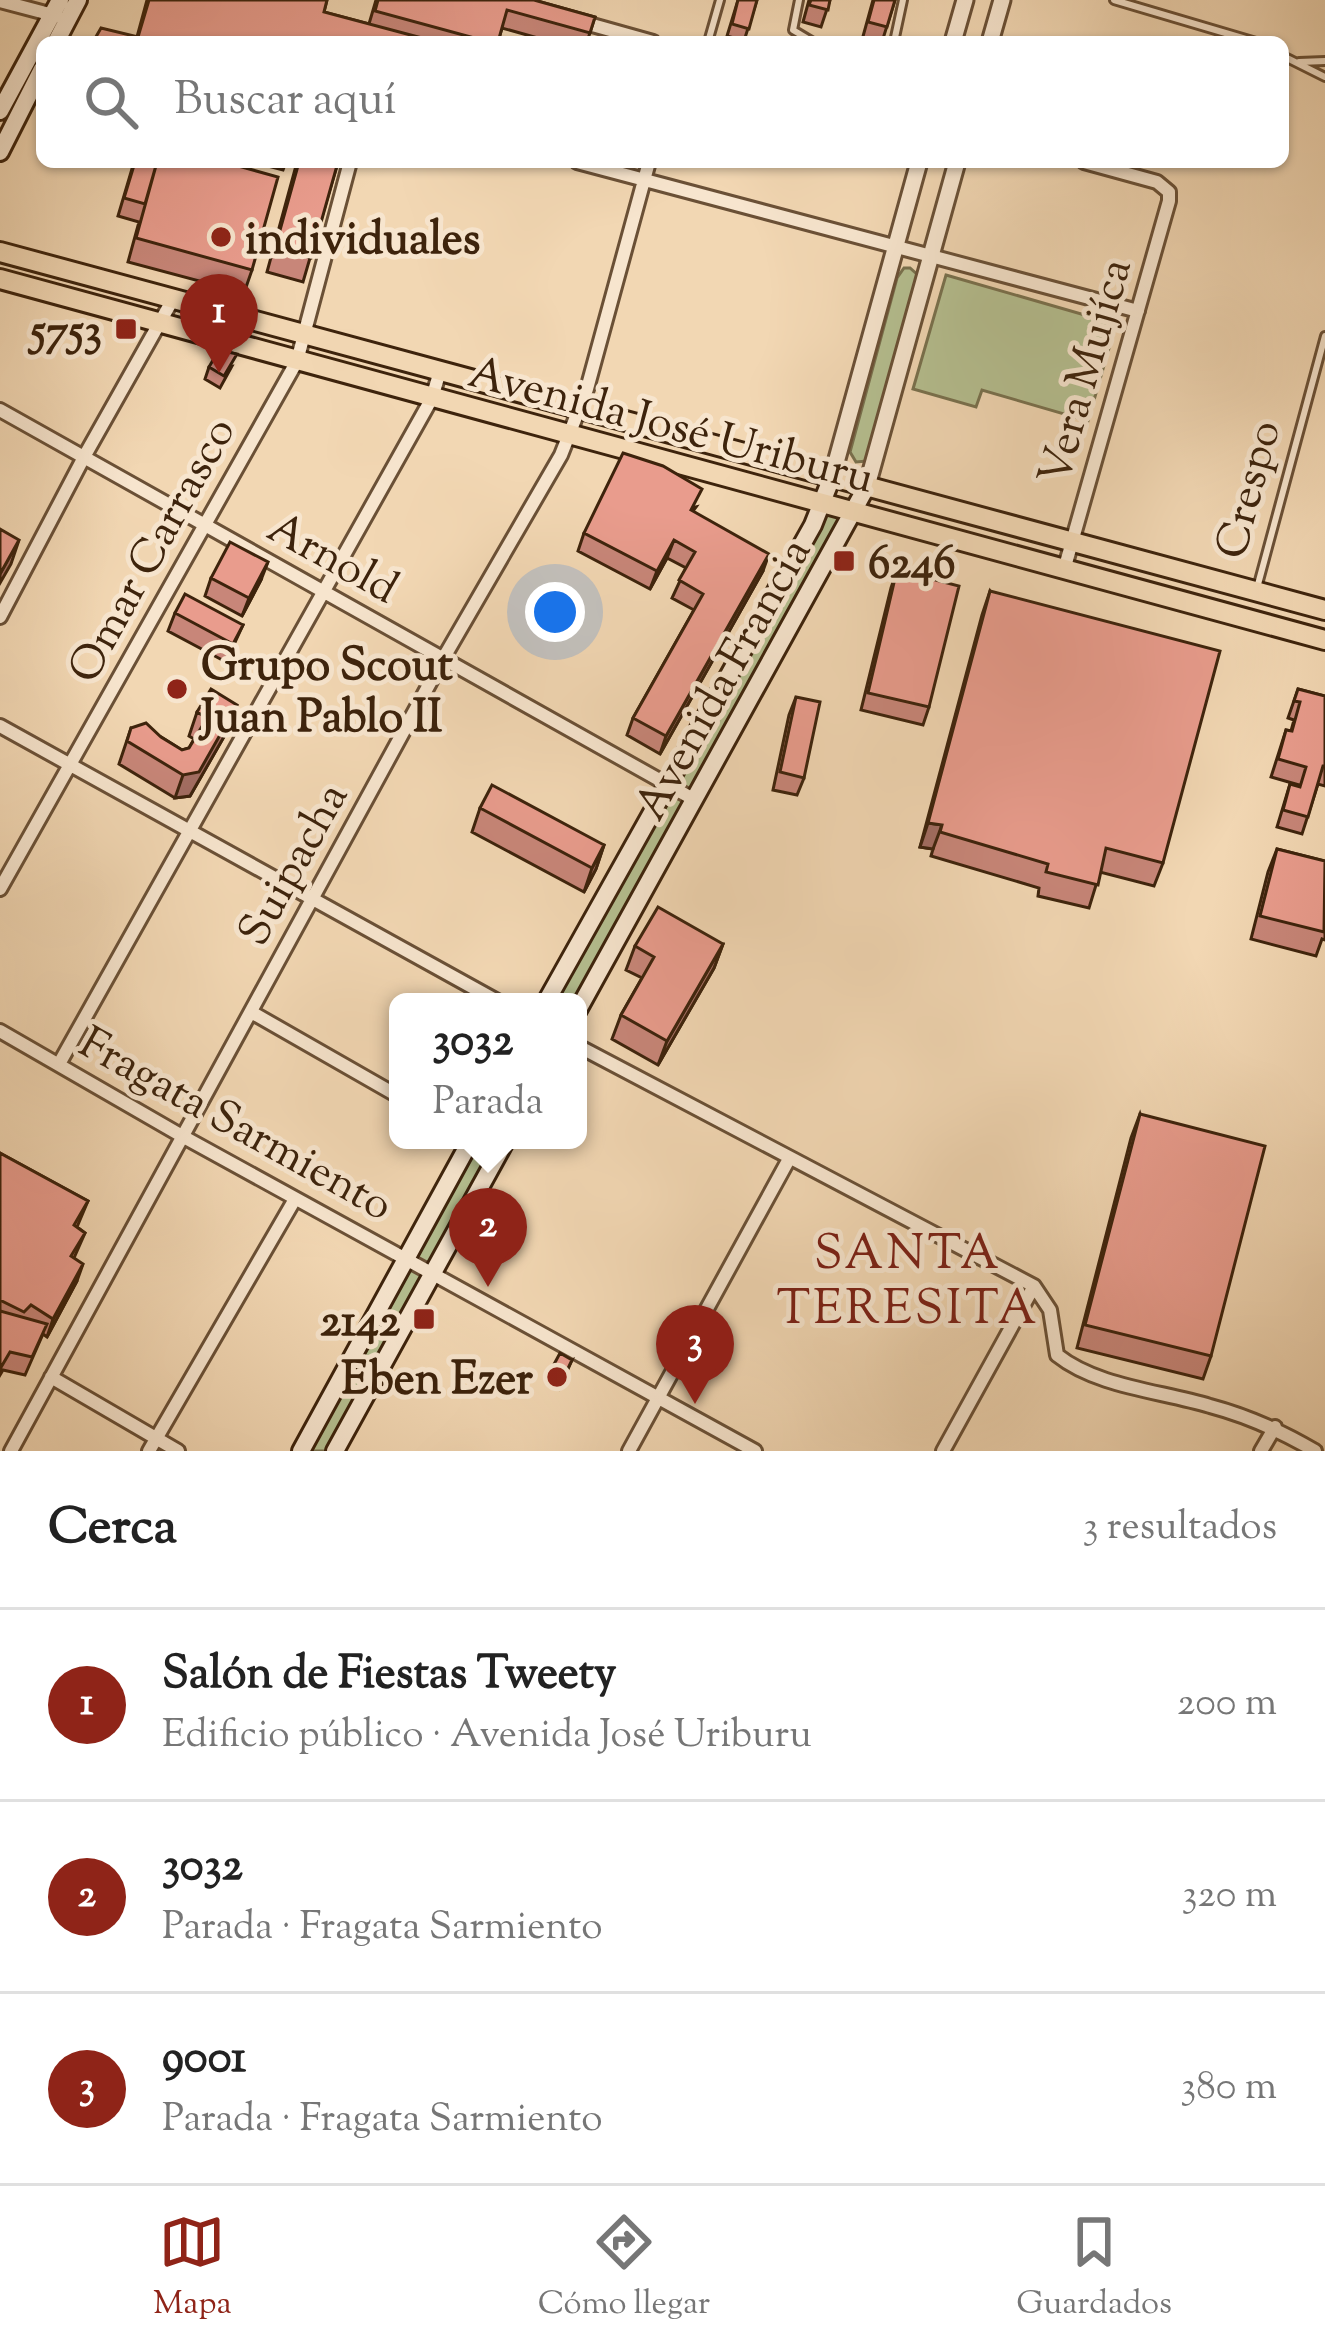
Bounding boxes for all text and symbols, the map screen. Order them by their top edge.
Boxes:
search box [36,36,1289,168]
icon: search [78,69,144,135]
text: Buscar aquí [174,70,396,135]
place label: individuales [245,210,480,275]
marker: individuales [208,224,234,250]
street label: Vera Mujíca [1025,252,1152,493]
pin: 1 [180,274,258,373]
place label: 5753 [27,302,102,367]
marker: 5753 [113,316,139,342]
street label: Avenida José Uriburu [461,343,881,514]
street label: Omar Carrasco [55,407,255,696]
street label: Crespo [1202,414,1301,567]
street label: Arnold [254,498,409,623]
street label: Avenida Francia [621,528,830,834]
place label: 6246 [868,534,956,599]
marker: 6246 [831,548,857,574]
your location [525,582,585,642]
place label: Grupo Scout Juan Pablo II [198,636,453,753]
marker: Grupo Scout Juan Pablo II [164,676,190,702]
street label: Suipacha [224,772,367,959]
popup [389,993,587,1149]
text: 3032 [433,1011,513,1076]
street label: Fragata Sarmiento [66,1014,403,1240]
text: Parada [433,1076,543,1132]
pin: 2 [449,1188,527,1287]
district label: SANTA TERESITA [776,1222,1040,1346]
place label: 2142 [320,1292,400,1357]
pin: 3 [656,1305,734,1404]
marker: 2142 [411,1306,437,1332]
place label: Eben Ezer [341,1350,533,1415]
marker: Eben Ezer [544,1364,570,1390]
text: Cerca [48,1493,177,1566]
text: 3 resultados [1083,1501,1277,1557]
text: Salón de Fiestas Tweety [162,1644,616,1709]
text: 1 [80,1677,94,1733]
text: 200 m [1177,1677,1277,1733]
text: Edificio público · Avenida José Uriburu [162,1709,812,1765]
text: 3032 [162,1836,243,1901]
text: 2 [78,1869,96,1925]
text: 320 m [1182,1869,1277,1925]
text: Parada · Fragata Sarmiento [162,1901,603,1957]
text: 9001 [162,2028,246,2093]
text: 3 [79,2061,95,2117]
text: 380 m [1181,2061,1277,2117]
text: Parada · Fragata Sarmiento [162,2093,603,2149]
tab: Mapa [153,2209,232,2329]
tab: Cómo llegar [538,2209,710,2329]
tab: Guardados [1016,2209,1172,2329]

